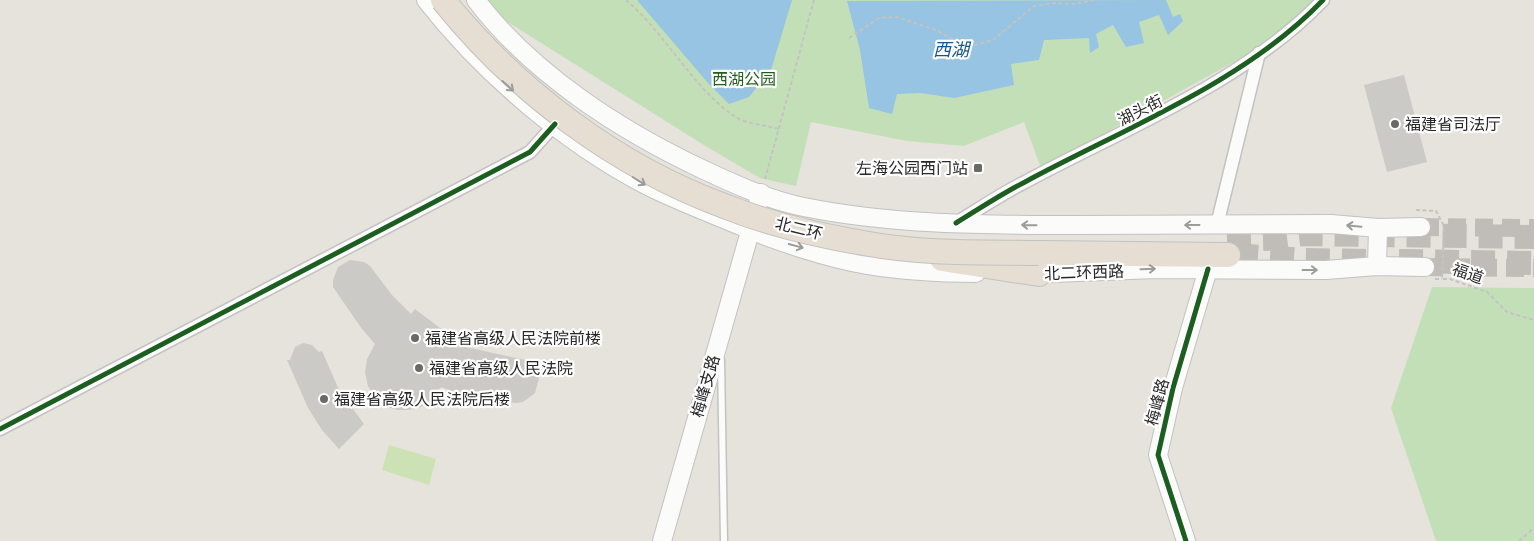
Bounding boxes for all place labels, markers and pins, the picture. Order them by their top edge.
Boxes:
place label: 福建省司法厅 [1405,113,1501,135]
marker: 福建省司法厅 [1389,118,1401,130]
place label: 左海公园西门站 [856,157,968,179]
marker: 左海公园西门站 [972,162,984,174]
place label: 福建省高级人民法院前楼 [425,327,601,349]
marker: 福建省高级人民法院前楼 [409,332,421,344]
place label: 福建省高级人民法院 [429,357,573,379]
marker: 福建省高级人民法院 [413,362,425,374]
place label: 福建省高级人民法院后楼 [334,388,510,410]
marker: 福建省高级人民法院后楼 [318,393,330,405]

